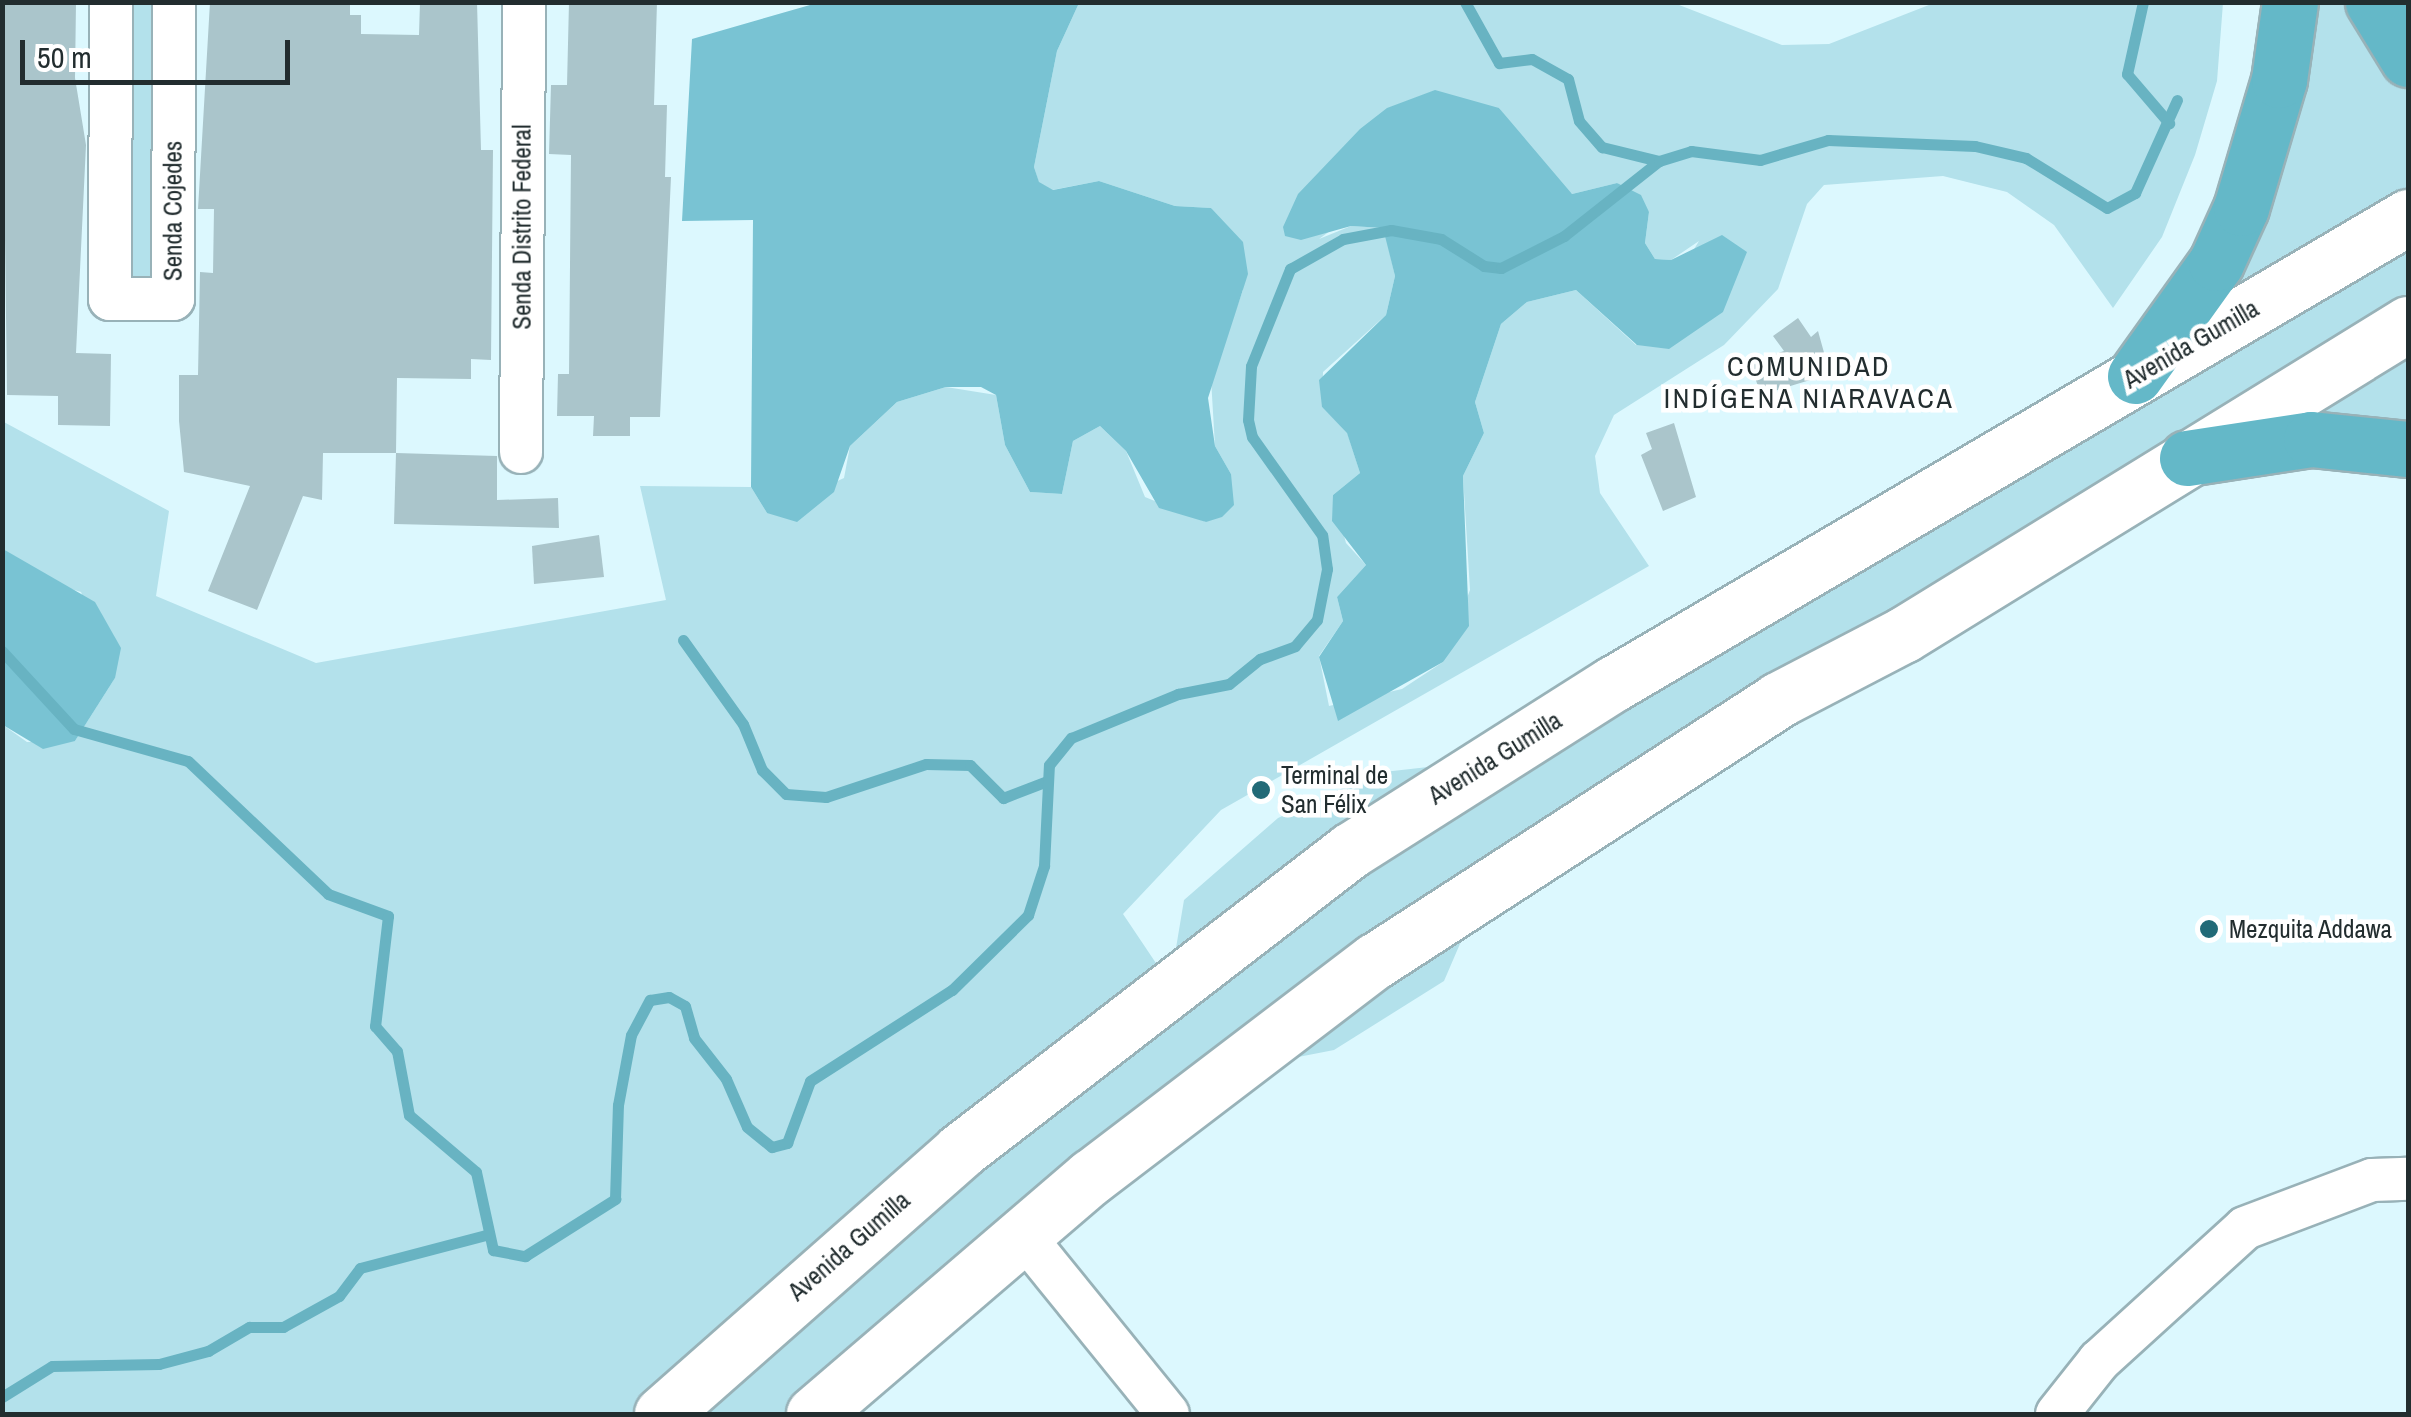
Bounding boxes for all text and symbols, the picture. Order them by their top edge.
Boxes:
scale bar [25,20,295,82]
text: 50 m [37,37,92,77]
street label: Senda Distrito Federal [507,124,537,330]
street label: Senda Cojedes [158,141,188,281]
street label: Avenida Gumilla [2118,293,2264,395]
district label: COMUNIDAD INDÍGENA NIARAVACA [1663,349,1955,415]
street label: Avenida Gumilla [1423,705,1567,811]
place label: Terminal de San Félix [1281,761,1388,820]
marker: Terminal de San Félix [1250,779,1272,801]
place label: Mezquita Addawa [2229,914,2393,944]
marker: Mezquita Addawa [2198,918,2220,940]
street label: Avenida Gumilla [782,1185,916,1307]

